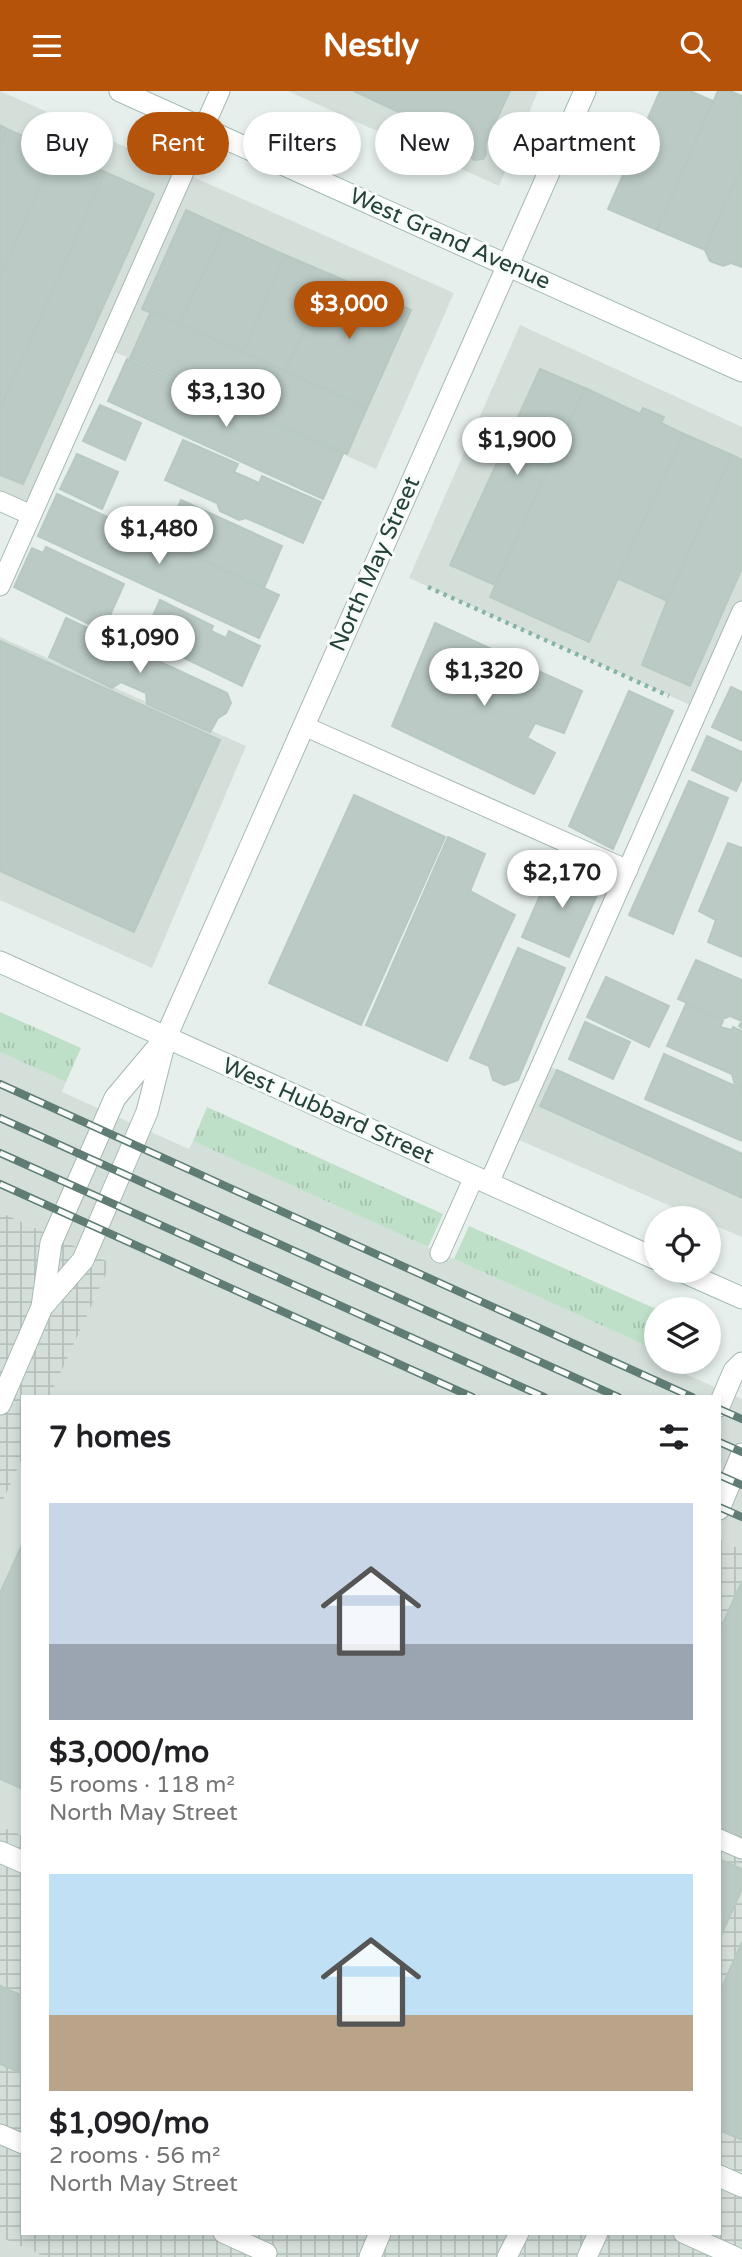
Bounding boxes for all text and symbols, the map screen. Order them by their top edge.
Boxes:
icon: menu [28,27,66,65]
text: Nestly [323,27,419,65]
icon: search [676,27,714,65]
chip: Buy [21,112,113,175]
chip: Rent [127,112,229,175]
chip: Filters [243,112,361,175]
chip: New [375,112,474,175]
chip: Apartment [488,112,660,175]
street label: West Grand Avenue [345,182,555,296]
pin: $3,000 [292,281,406,341]
text: $3,000 [310,290,388,318]
pin: $3,130 [169,369,283,429]
text: $3,130 [187,378,265,406]
pin: $1,900 [460,417,574,477]
text: $1,900 [478,426,556,454]
street label: North May Street [324,472,426,656]
pin: $1,480 [102,507,216,566]
text: $1,480 [120,515,198,543]
pin: $1,090 [83,615,197,675]
text: $1,090 [101,624,179,652]
pin: $1,320 [427,649,541,708]
text: $1,320 [445,657,523,685]
pin: $2,170 [505,851,619,910]
text: $2,170 [523,859,601,887]
street label: West Hubbard Street [218,1052,438,1170]
map controls [644,1206,721,1374]
button: locate [644,1206,721,1283]
button: layers [644,1297,721,1374]
icon: filters [655,1418,693,1456]
text: 7 homes [49,1419,171,1456]
icon: home [308,1548,434,1674]
text: $3,000/mo [49,1734,209,1771]
text: 5 rooms · 118 m² [49,1771,235,1799]
text: North May Street [49,1799,238,1827]
icon: home [308,1919,434,2045]
text: $1,090/mo [49,2105,209,2142]
text: 2 rooms · 56 m² [49,2142,220,2170]
text: North May Street [49,2170,238,2198]

